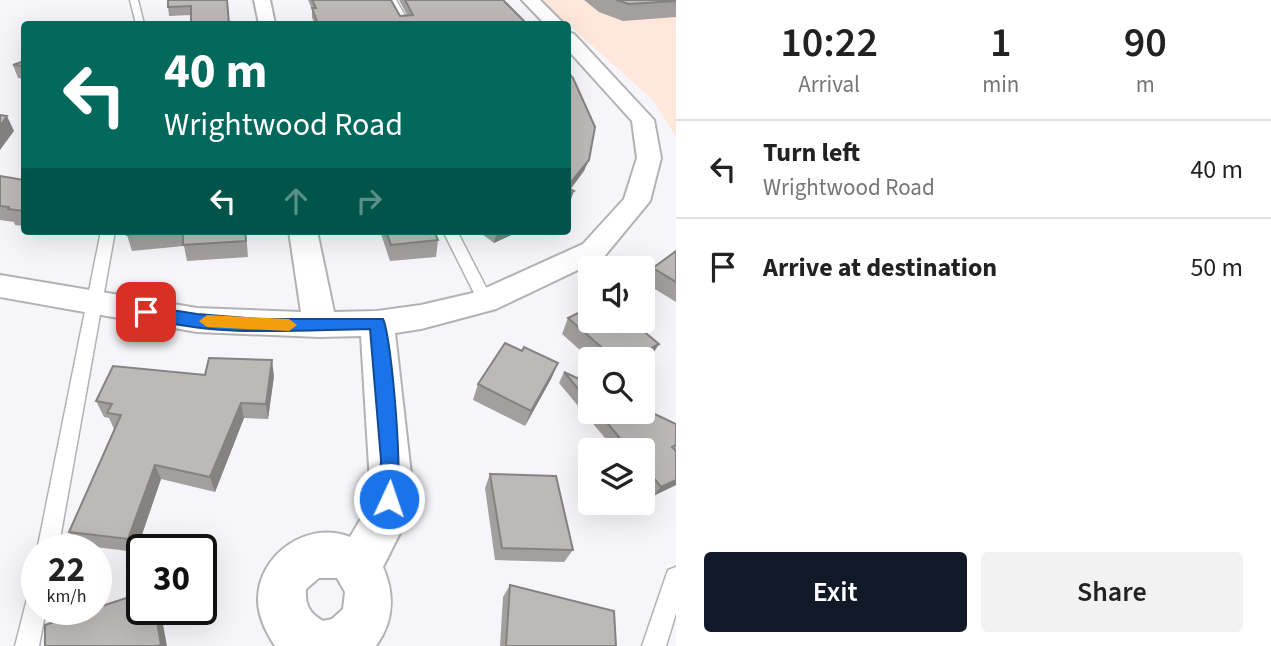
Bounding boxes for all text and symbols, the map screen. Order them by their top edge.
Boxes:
text: 10:22 [780,13,878,73]
text: 1 [990,13,1012,73]
text: 90 [1124,13,1167,73]
text: 40 m [164,37,268,107]
icon: left [49,49,140,140]
text: Arrival [798,68,860,101]
text: min [982,68,1019,101]
text: m [1136,68,1155,101]
text: Wrightwood Road [164,102,403,148]
text: Turn left [763,134,860,171]
icon: left [704,150,742,188]
text: 40 m [1190,151,1243,188]
text: Wrightwood Road [763,171,935,204]
icon: left [204,182,242,220]
icon: ahead [277,182,315,220]
icon: right [350,182,388,220]
icon: arrive [704,248,742,286]
text: Arrive at destination [763,249,997,286]
text: 50 m [1190,249,1243,286]
map controls [578,256,655,515]
button: sound [578,256,655,333]
pin [116,282,176,342]
icon: arrive [127,293,165,331]
button: search [578,347,655,424]
button: layers [578,438,655,515]
position arrow [352,462,426,536]
speed limit sign: 30 [126,534,217,625]
text: 22 [48,545,85,595]
button: Exit [704,552,967,632]
button: Share [981,552,1243,632]
text: km/h [47,584,86,609]

